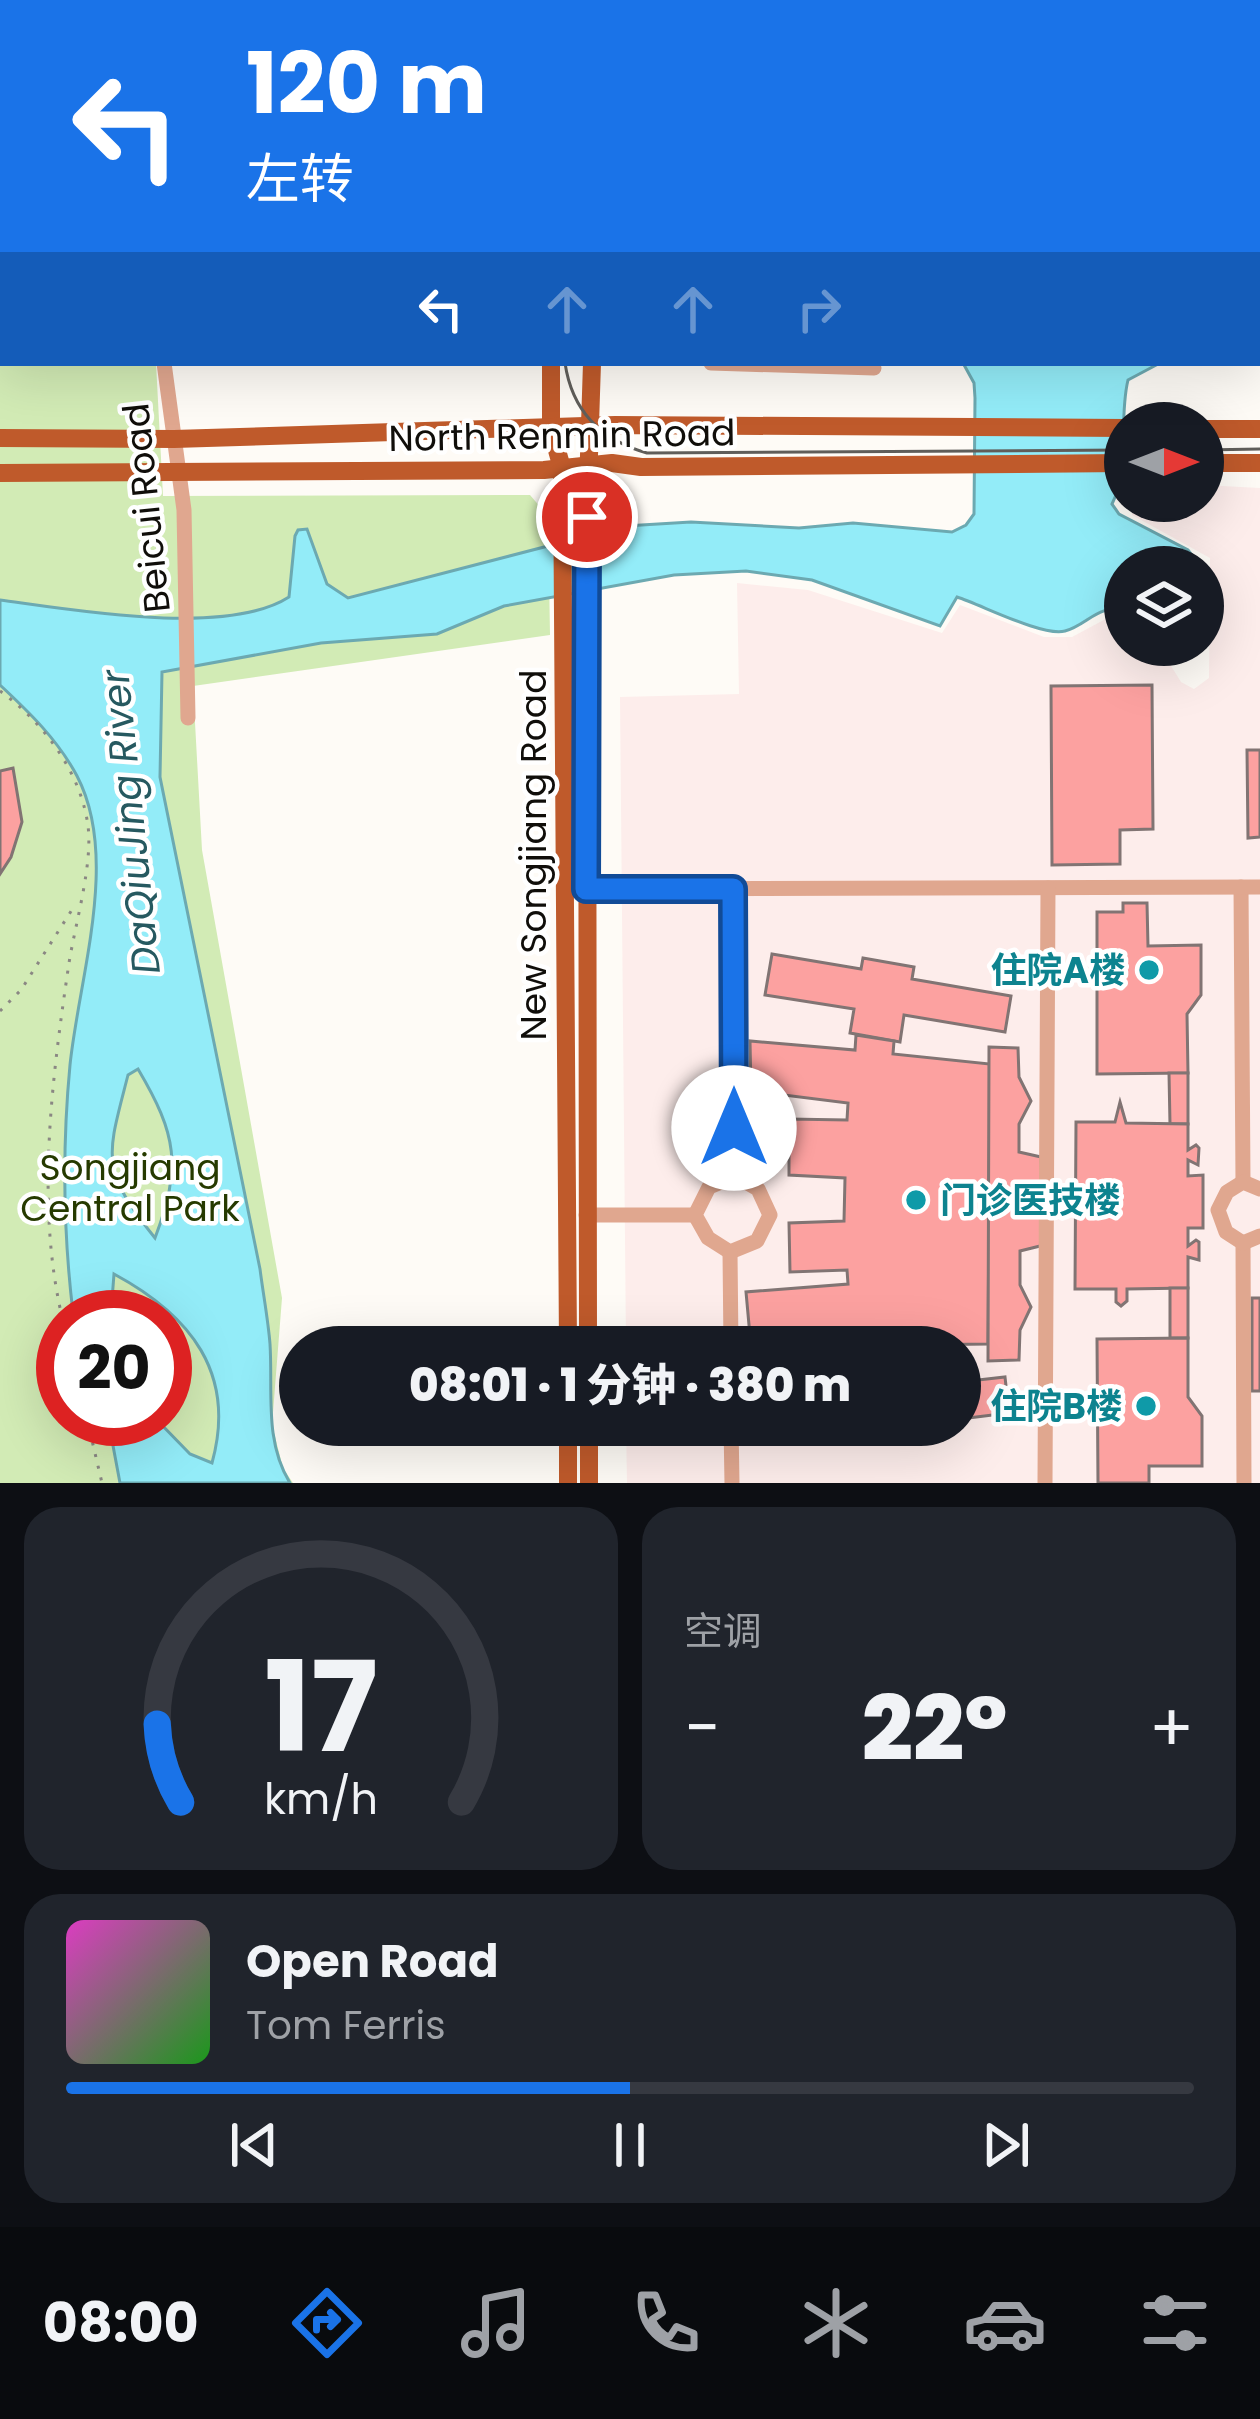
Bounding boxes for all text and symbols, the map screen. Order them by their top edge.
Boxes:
text: 120 m [246,25,487,142]
icon: left [48,48,204,204]
text: 左转 [246,141,354,217]
icon: left [408,276,474,342]
icon: ahead [534,276,600,342]
icon: ahead [660,276,726,342]
icon: right [786,276,852,342]
street label: Beicui Road [110,401,183,615]
north arrow [1104,402,1224,522]
map controls [1104,402,1224,666]
street label: North Renmin Road [388,407,736,464]
pin [536,466,638,568]
icon: arrive [554,484,620,550]
button: layers [1104,546,1224,666]
water label: DaQiuJing River [87,665,174,977]
street label: New Songjiang Road [508,669,559,1041]
place label: 住院A楼 [990,945,1125,996]
marker: 住院A楼 [1136,957,1162,983]
position arrow [671,1065,797,1191]
park label: Songjiang Central Park [20,1142,240,1234]
place label: 门诊医技楼 [940,1175,1120,1226]
marker: 门诊医技楼 [903,1187,929,1213]
speed limit sign: 20 [36,1290,192,1446]
text: 08:01 · 1 分钟 · 380 m [409,1354,851,1417]
place label: 住院B楼 [990,1381,1122,1432]
marker: 住院B楼 [1133,1393,1159,1419]
text: 空调 [684,1604,762,1659]
text: 17 [264,1620,378,1795]
text: 22° [862,1665,1007,1792]
text: − [684,1682,720,1774]
text: + [1149,1682,1194,1774]
text: km/h [264,1768,378,1828]
text: Open Road [246,1930,499,1993]
text: Tom Ferris [246,1998,446,2053]
icon: previous [221,2112,287,2178]
icon: pause [597,2112,663,2178]
icon: next [973,2112,1039,2178]
icon: directions [285,2281,369,2365]
icon: music [454,2281,538,2365]
icon: phone [624,2281,708,2365]
icon: climate [794,2281,878,2365]
icon: car [963,2281,1047,2365]
icon: filters [1133,2281,1217,2365]
text: 08:00 [43,2285,199,2361]

